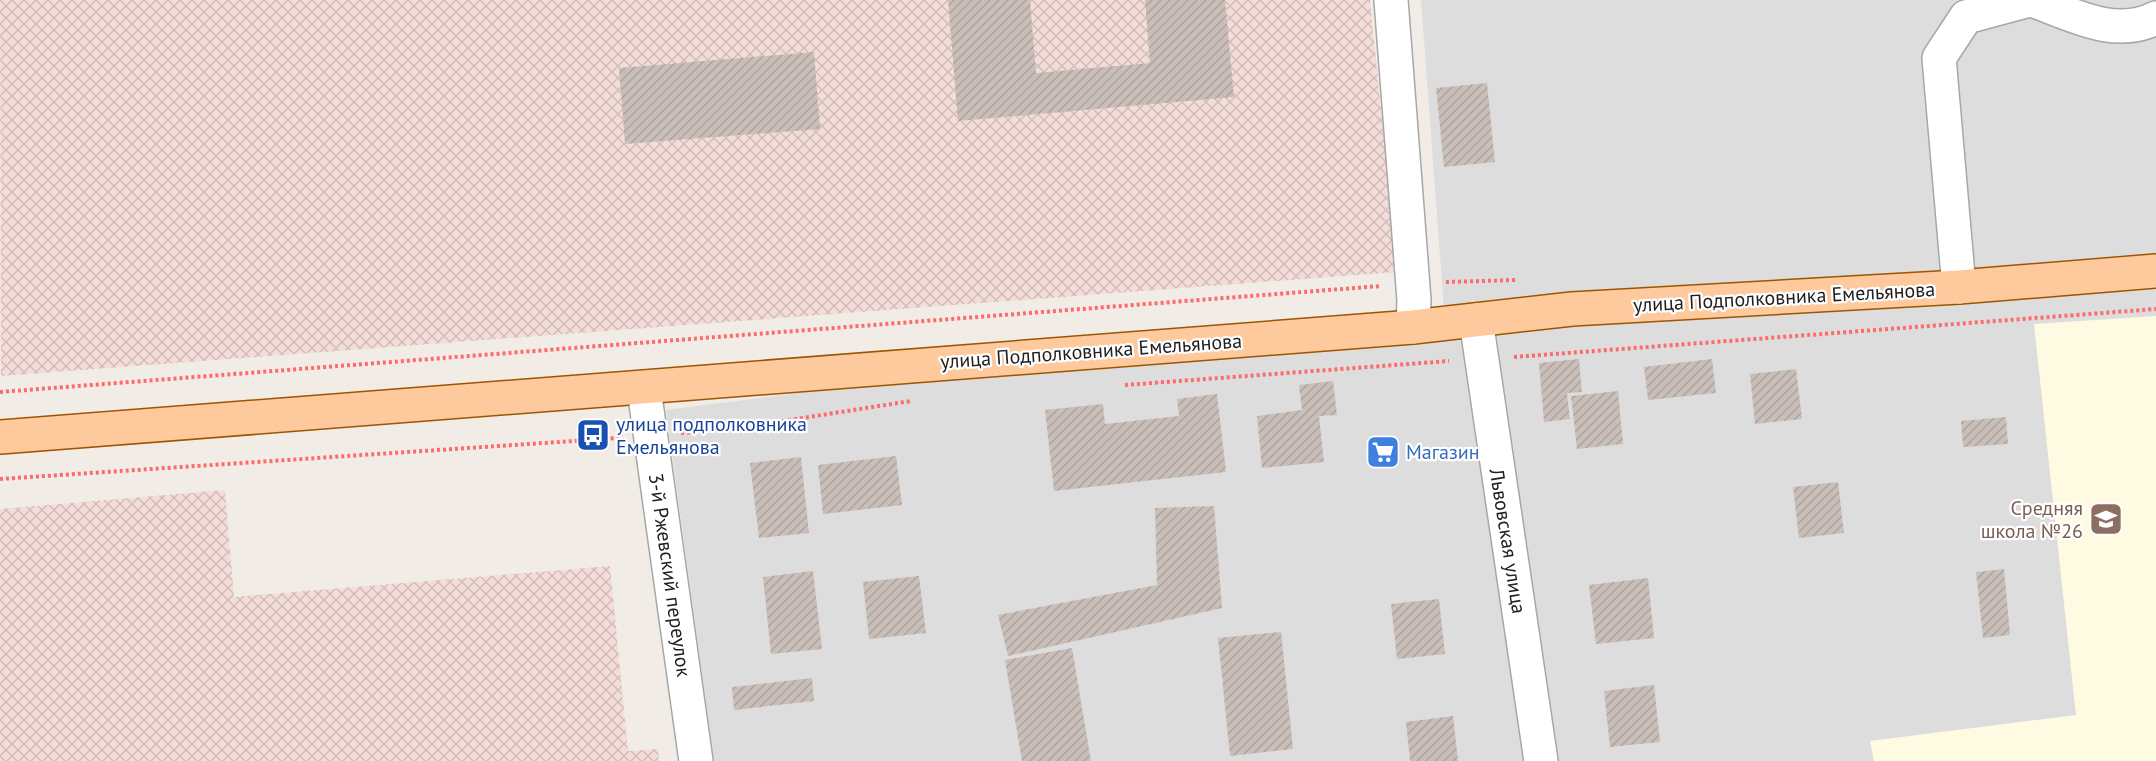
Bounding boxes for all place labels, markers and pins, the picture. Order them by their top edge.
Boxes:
place label: улица подполковника Емельянова [616,411,807,460]
bus stop icon: улица подполковника Емельянова [575,417,611,453]
supermarket icon: Магазин [1365,434,1401,470]
place label: Магазин [1406,439,1480,465]
place label: Средняя школа №26 [1981,495,2083,544]
school or university icon: Средняя школа №26 [2088,501,2124,537]

